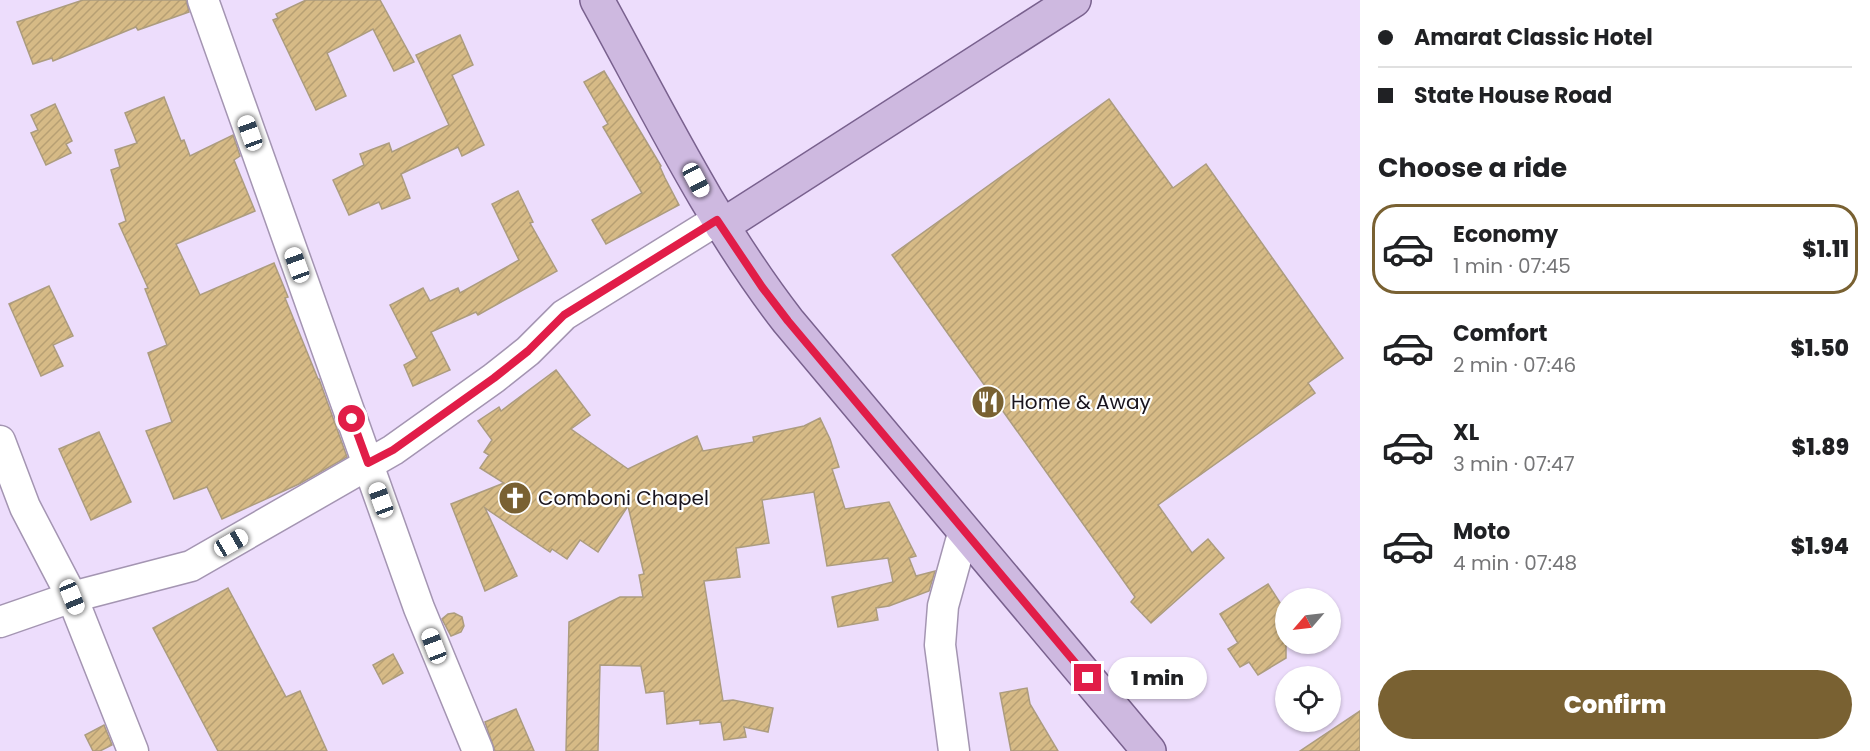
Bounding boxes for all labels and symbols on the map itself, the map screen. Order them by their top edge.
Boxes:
car [235,113,265,153]
car [680,160,712,200]
car [282,245,312,285]
restaurant icon: Home & Away [970,384,1006,420]
place label: Home & Away [1011,388,1151,416]
route start [338,405,365,432]
car [366,480,396,520]
church icon: Comboni Chapel [497,480,533,516]
place label: Comboni Chapel [538,484,709,512]
car [211,526,251,560]
car [57,577,87,617]
north arrow [1275,588,1341,654]
car [419,626,449,666]
callout: 1 min [1109,657,1208,699]
route end [1074,664,1101,691]

